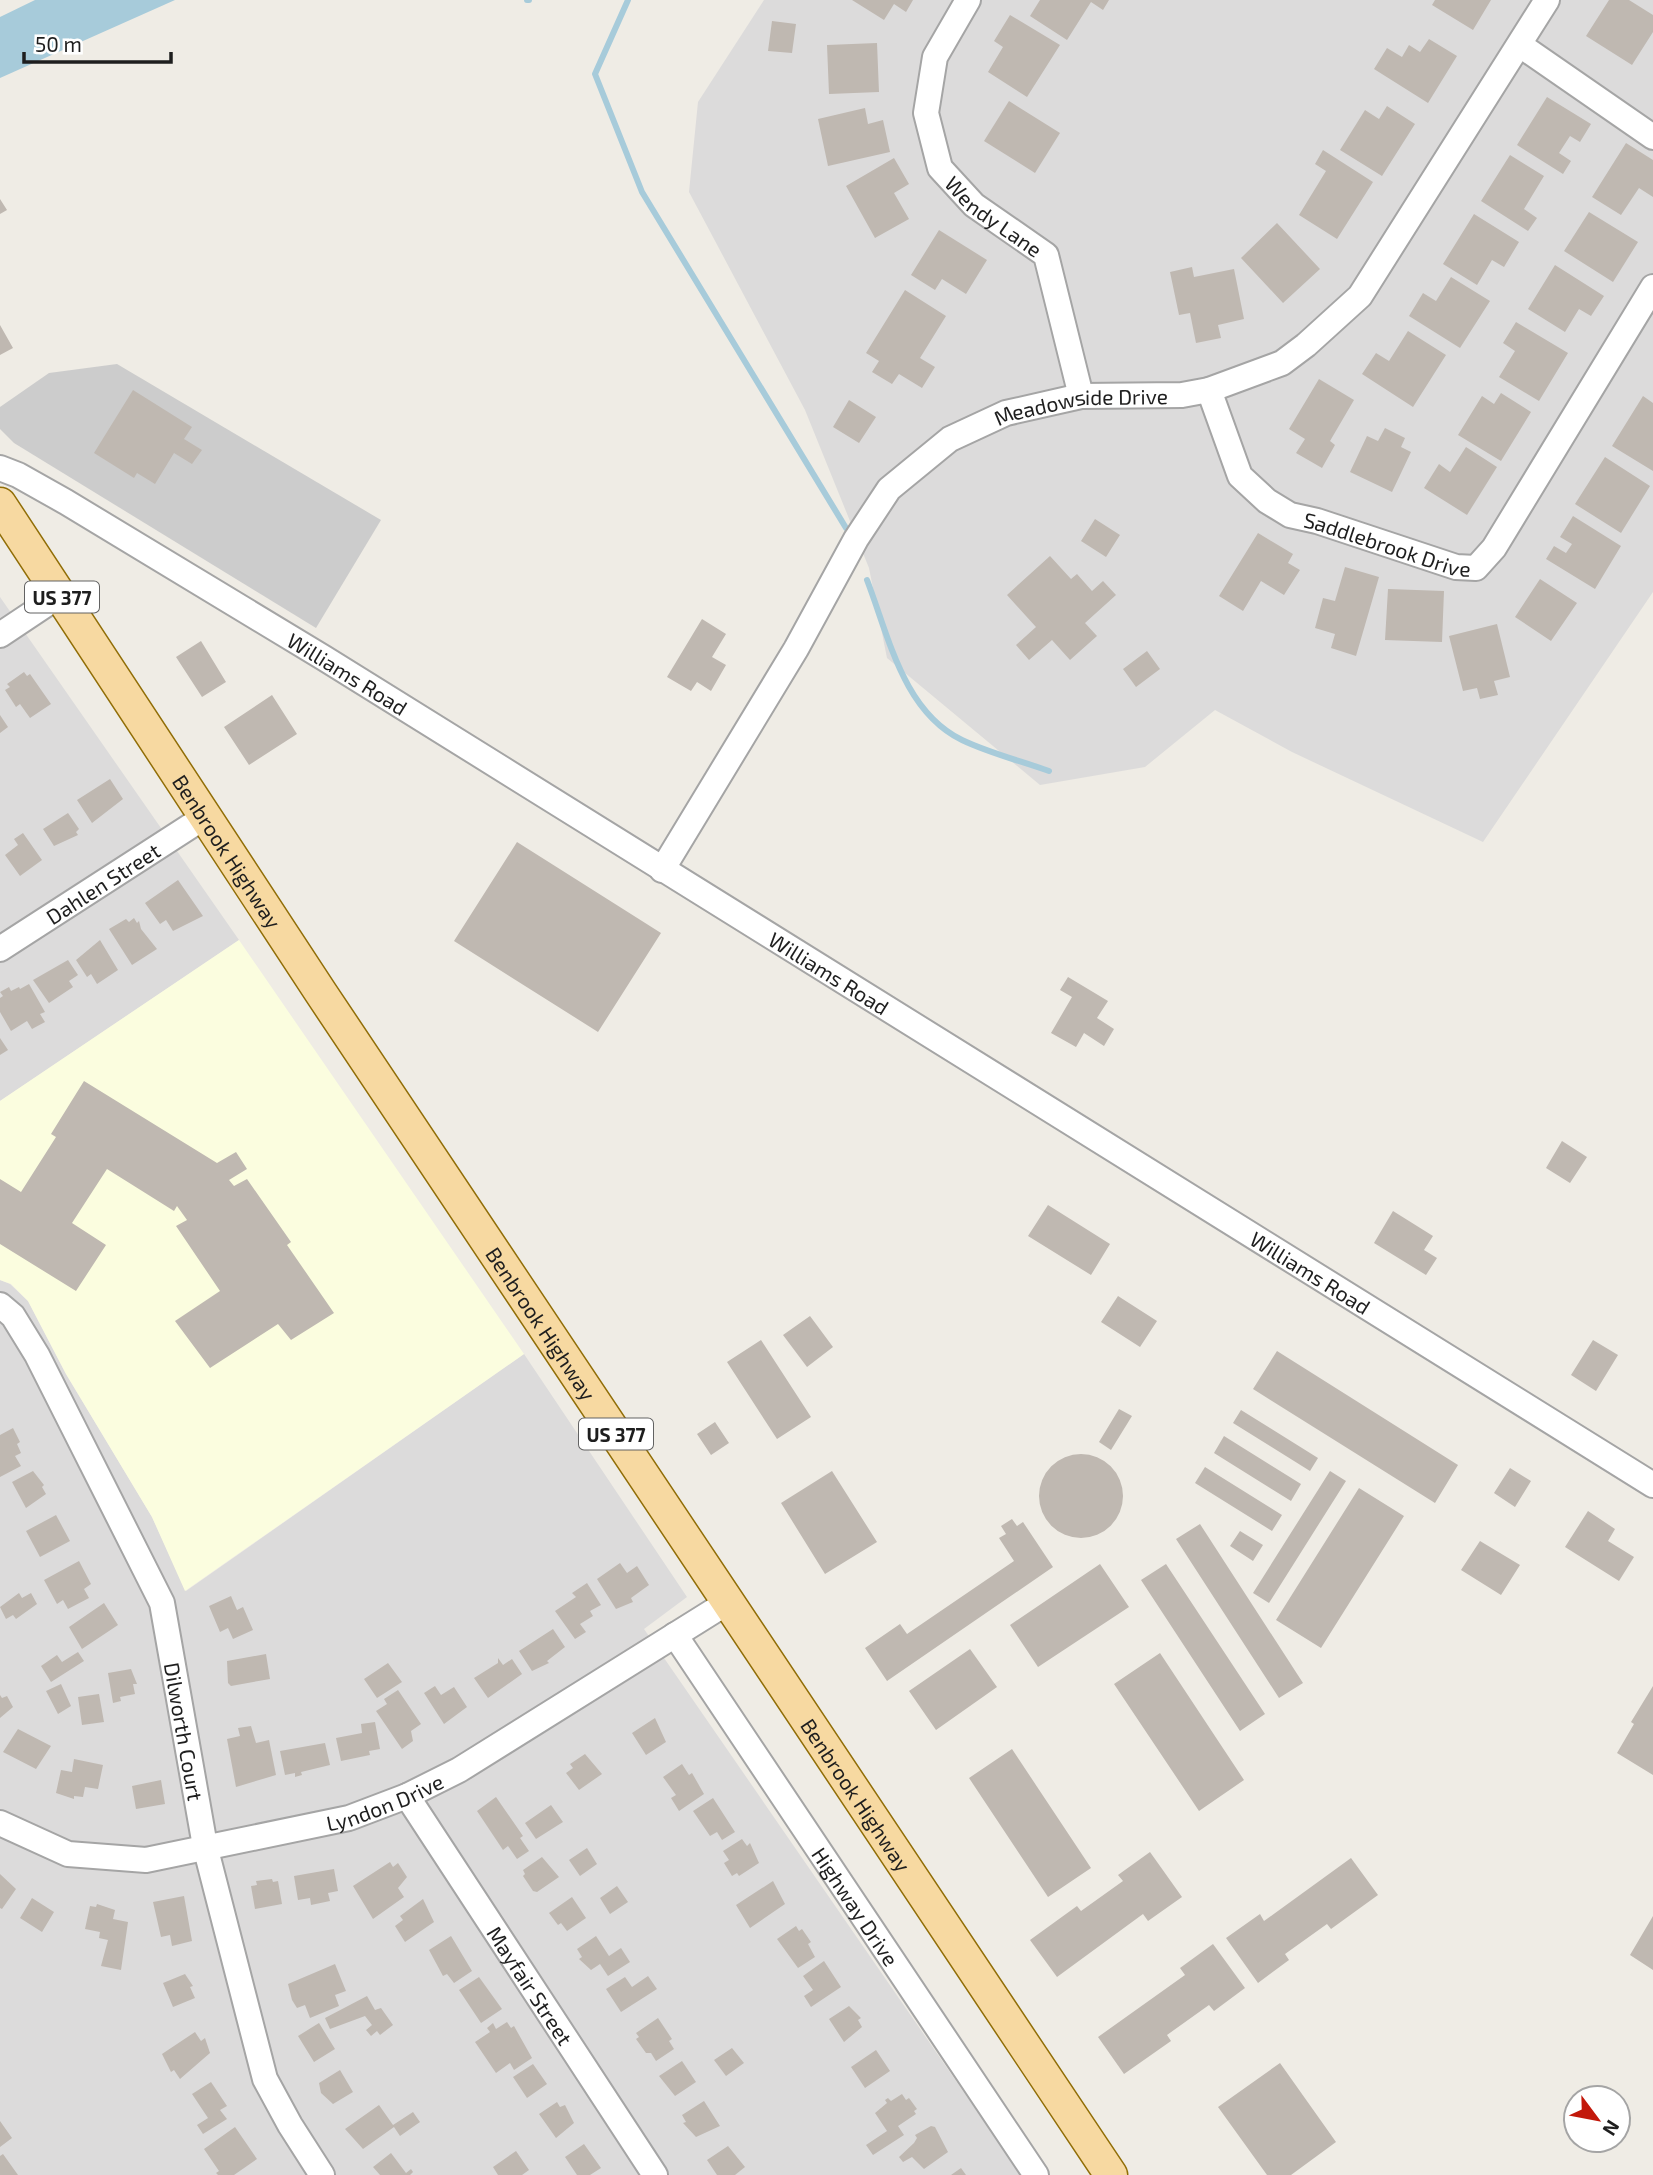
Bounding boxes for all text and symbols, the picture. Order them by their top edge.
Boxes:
scale bar [24,21,172,65]
text: 50 m [35,31,82,56]
street label: Wendy Lane [941,170,1047,261]
street label: Meadowside Drive [989,383,1168,430]
street label: Saddlebrook Drive [1302,506,1471,580]
road number: US 377 [25,582,99,612]
street label: Williams Road [283,627,412,720]
street label: Benbrook Highway [168,769,287,933]
street label: Dahlen Street [41,837,164,929]
street label: Williams Road [765,926,894,1019]
street label: Williams Road [1246,1225,1375,1319]
street label: Benbrook Highway [482,1242,602,1404]
road number: US 377 [579,1418,653,1450]
street label: Dilworth Court [160,1660,209,1803]
street label: Benbrook Highway [797,1713,917,1876]
street label: Lyndon Drive [324,1768,447,1835]
street label: Highway Drive [808,1842,905,1970]
street label: Mayfair Street [483,1921,579,2049]
north arrow [1562,2084,1632,2154]
text: N [1598,2116,1625,2140]

